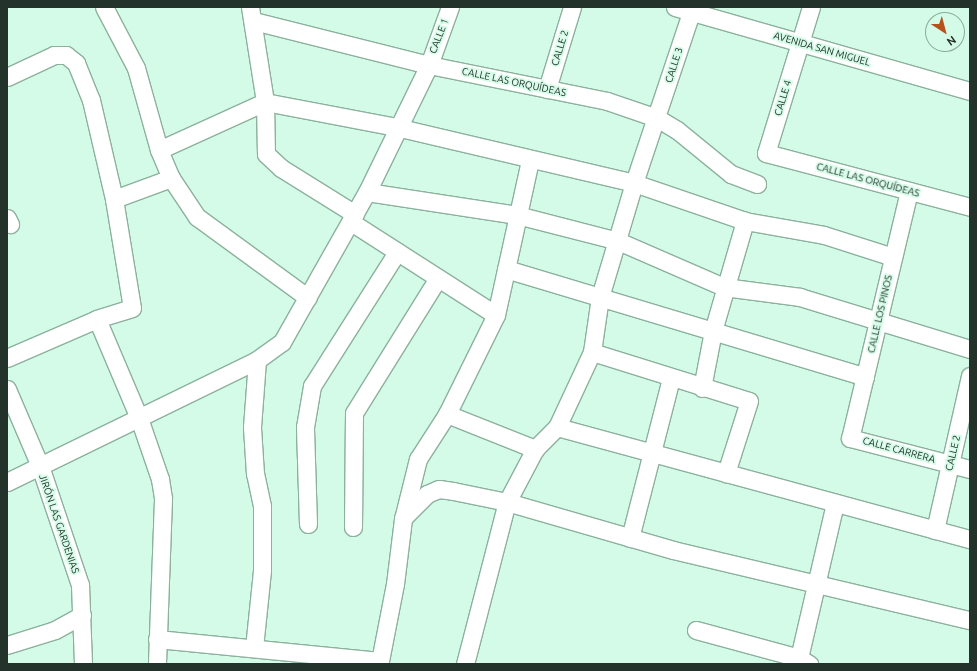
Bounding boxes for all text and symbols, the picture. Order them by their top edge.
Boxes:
north arrow [925,12,965,52]
street label: CALLE 1 [427,17,451,55]
street label: CALLE 2 [549,29,571,67]
street label: AVENIDA SAN MIGUEL [772,29,872,69]
text: N [945,34,958,48]
street label: CALLE 3 [663,46,685,84]
street label: CALLE LAS ORQUÍDEAS [461,65,567,99]
street label: CALLE 4 [772,79,794,117]
street label: CALLE LAS ORQUÍDEAS [815,160,921,200]
street label: CALLE LOS PINOS [865,274,895,354]
street label: CALLE 2 [943,434,963,472]
street label: CALLE CARRERA [861,435,937,465]
street label: JIRÓN LAS GARDENIAS [36,473,82,575]

